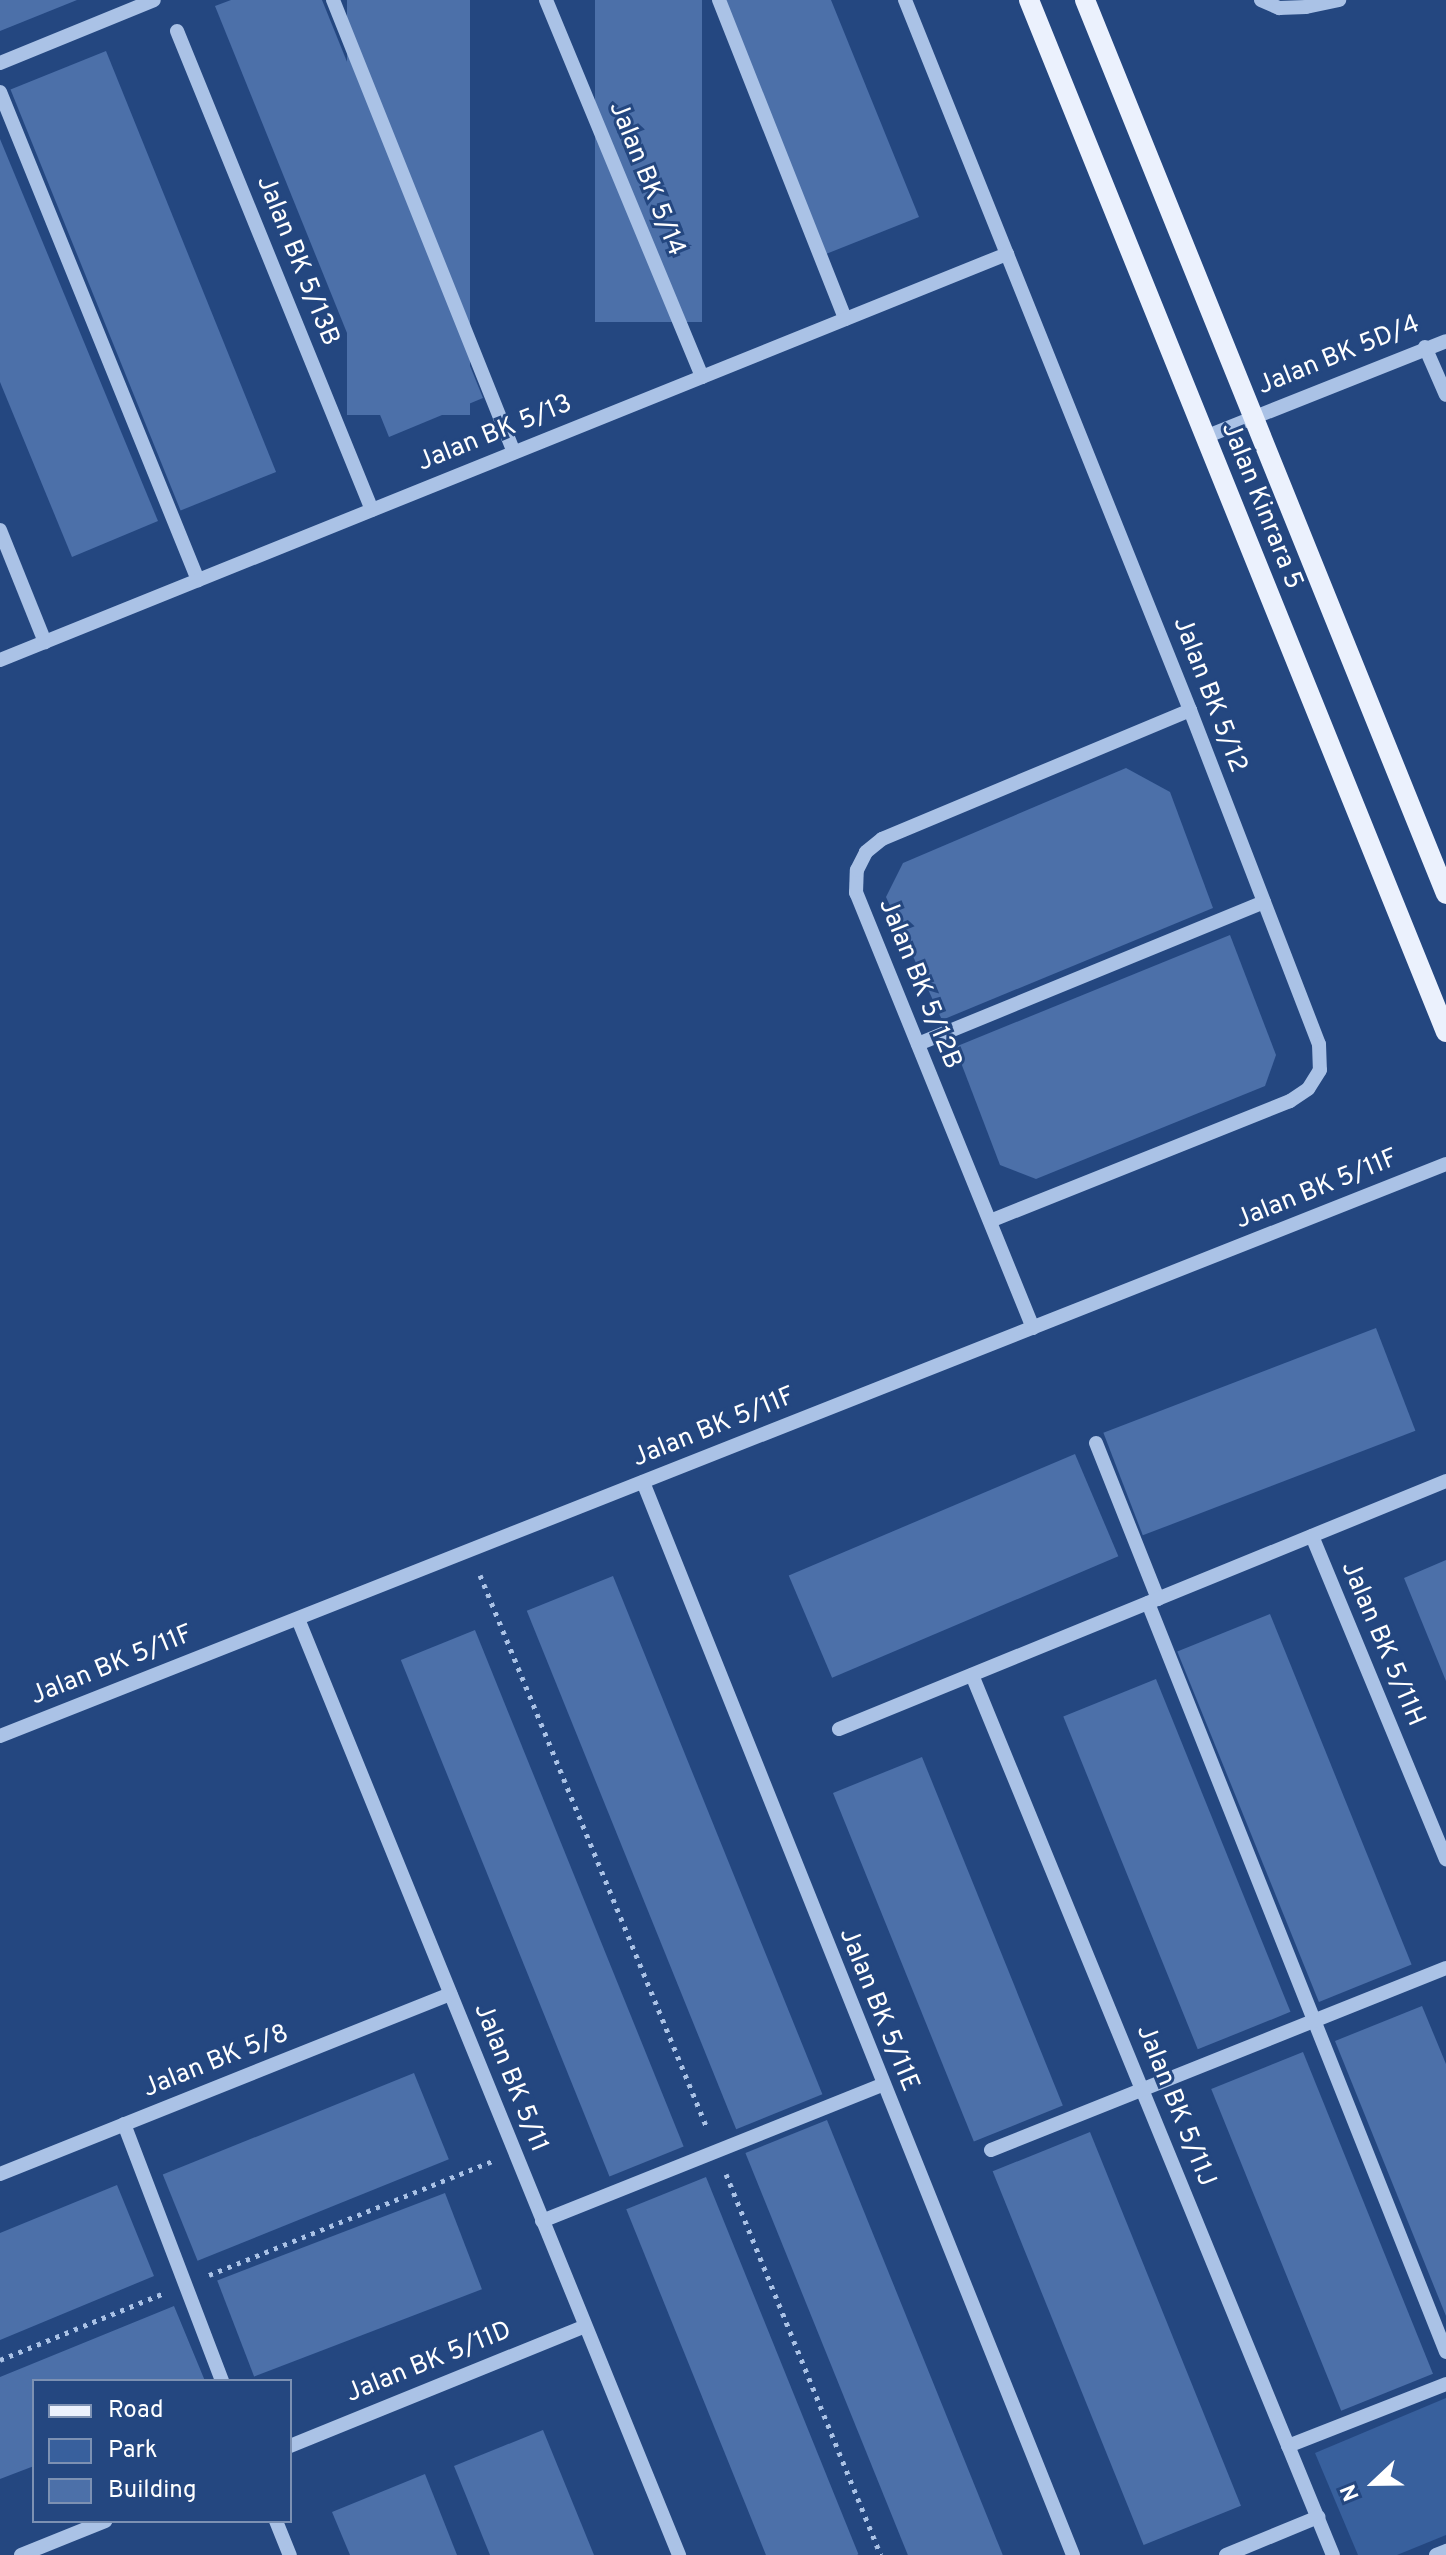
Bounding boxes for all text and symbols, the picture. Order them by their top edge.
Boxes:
street label: Jalan BK 5/14 [601,97,691,261]
street label: Jalan BK 5/13B [249,171,345,351]
street label: Jalan BK 5D/4 [1253,309,1425,403]
street label: Jalan BK 5/13 [413,389,577,479]
street label: Jalan Kinrara 5 [1213,418,1309,594]
street label: Jalan BK 5/12 [1165,613,1253,777]
street label: Jalan BK 5/12B [871,894,967,1074]
street label: Jalan BK 5/11F [1231,1143,1403,1237]
street label: Jalan BK 5/11F [628,1381,800,1475]
street label: Jalan BK 5/11H [1333,1557,1431,1731]
street label: Jalan BK 5/11F [26,1619,198,1713]
street label: Jalan BK 5/11E [831,1924,925,2096]
street label: Jalan BK 5/11 [466,1999,554,2157]
street label: Jalan BK 5/8 [139,2019,293,2105]
street label: Jalan BK 5/11J [1128,2020,1222,2192]
street label: Jalan BK 5/11D [342,2316,516,2410]
legend [32,2379,292,2523]
text: Road [108,2396,164,2426]
text: Park [108,2436,158,2466]
north arrow [1334,2443,1414,2523]
text: Building [108,2476,197,2506]
text: N [1336,2480,1367,2505]

